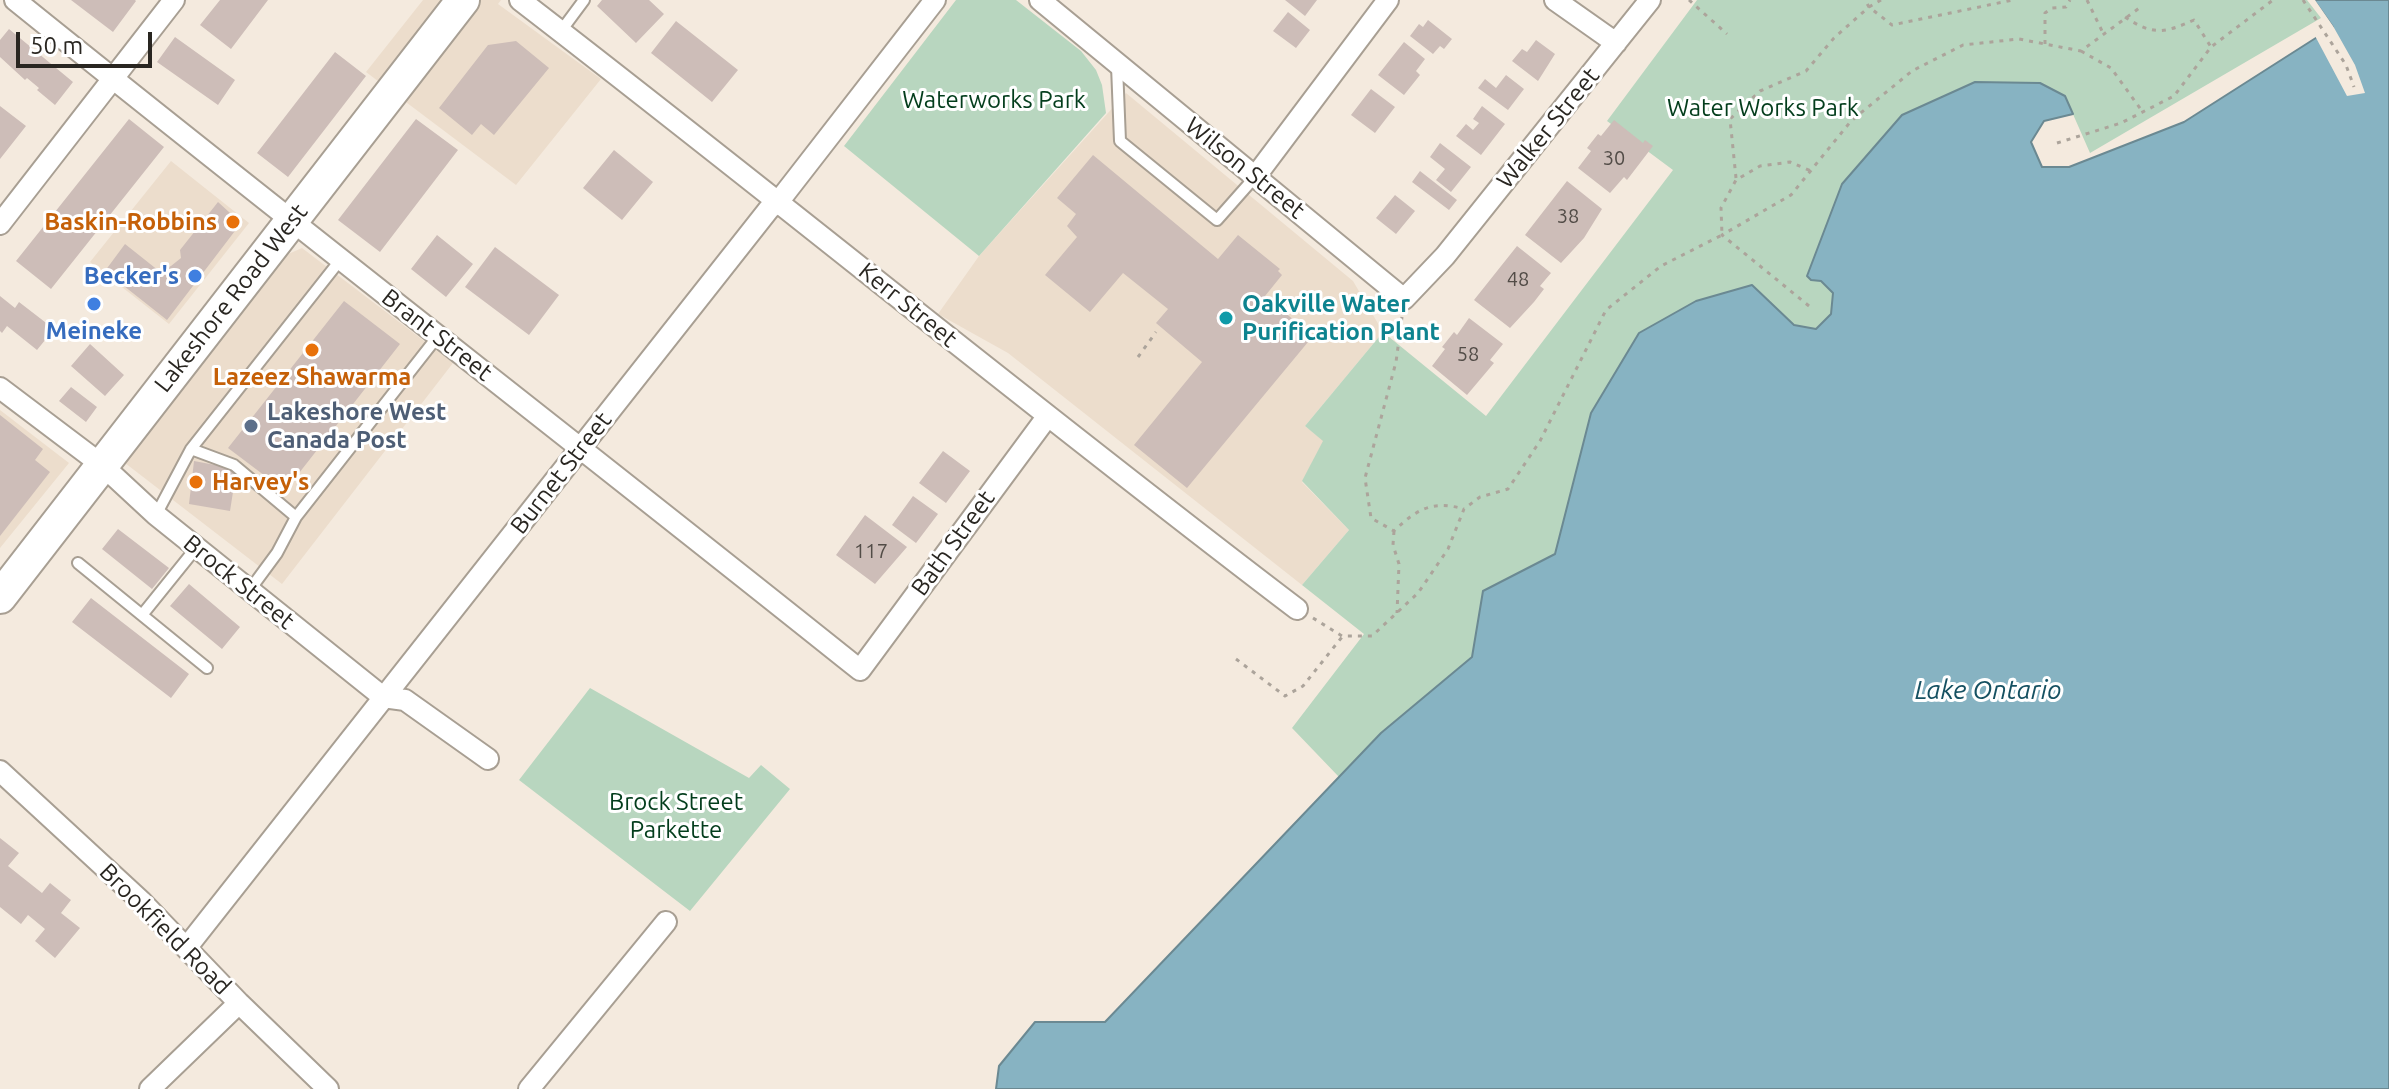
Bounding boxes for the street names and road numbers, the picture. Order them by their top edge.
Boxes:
street label: Walker Street [1491,62,1605,194]
street label: Wilson Street [1179,111,1311,225]
street label: Lakeshore Road West [148,198,314,398]
street label: Kerr Street [853,257,963,353]
street label: Brant Street [376,283,498,387]
street label: Burnet Street [504,406,618,540]
street label: Bath Street [905,485,1001,601]
street label: Brock Street [178,529,300,635]
street label: Brookfield Road [93,857,237,1001]

